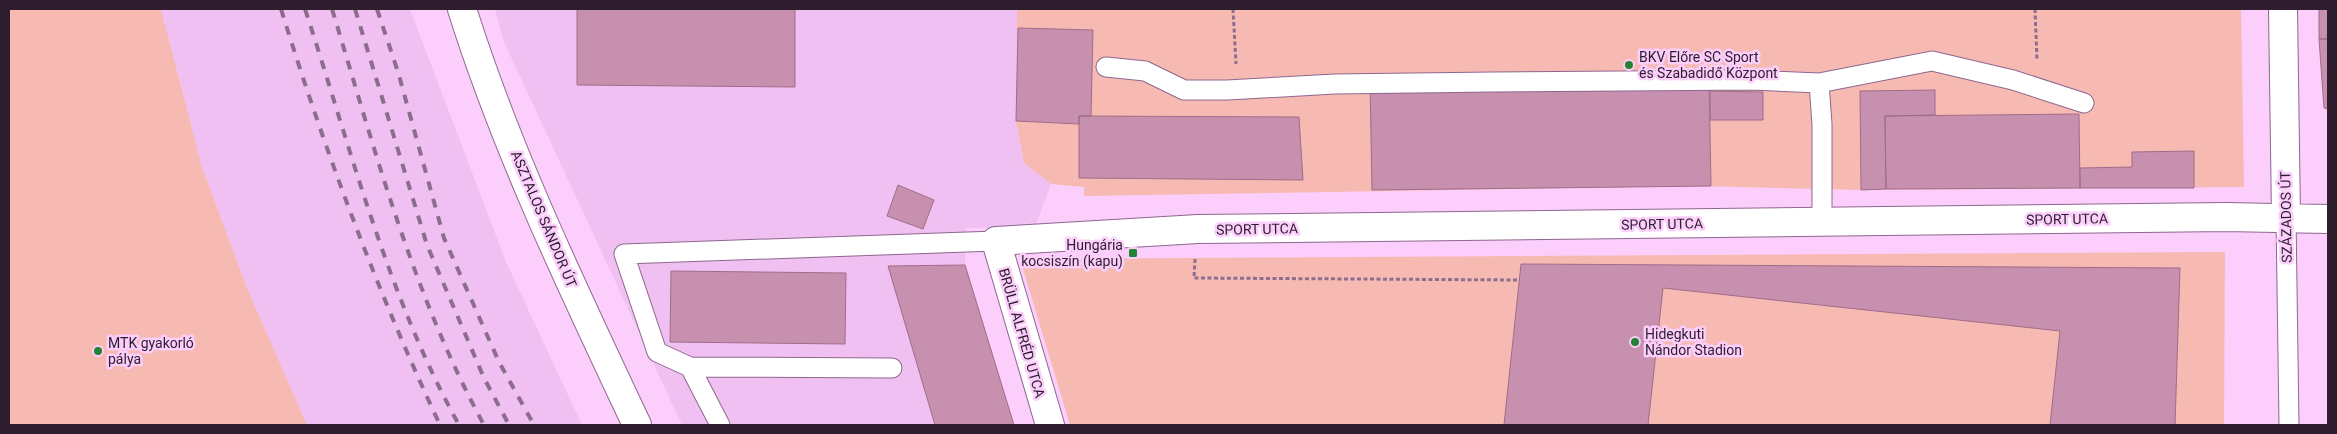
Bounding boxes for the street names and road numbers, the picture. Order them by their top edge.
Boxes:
street label: ASZTALOS SÁNDOR ÚT [508,148,581,290]
street label: SZÁZADOS ÚT [2276,170,2295,263]
street label: SPORT UTCA [2026,210,2108,228]
street label: SPORT UTCA [1621,215,1703,233]
street label: SPORT UTCA [1216,220,1298,238]
street label: BRÜLL ALFRÉD UTCA [996,266,1049,400]

